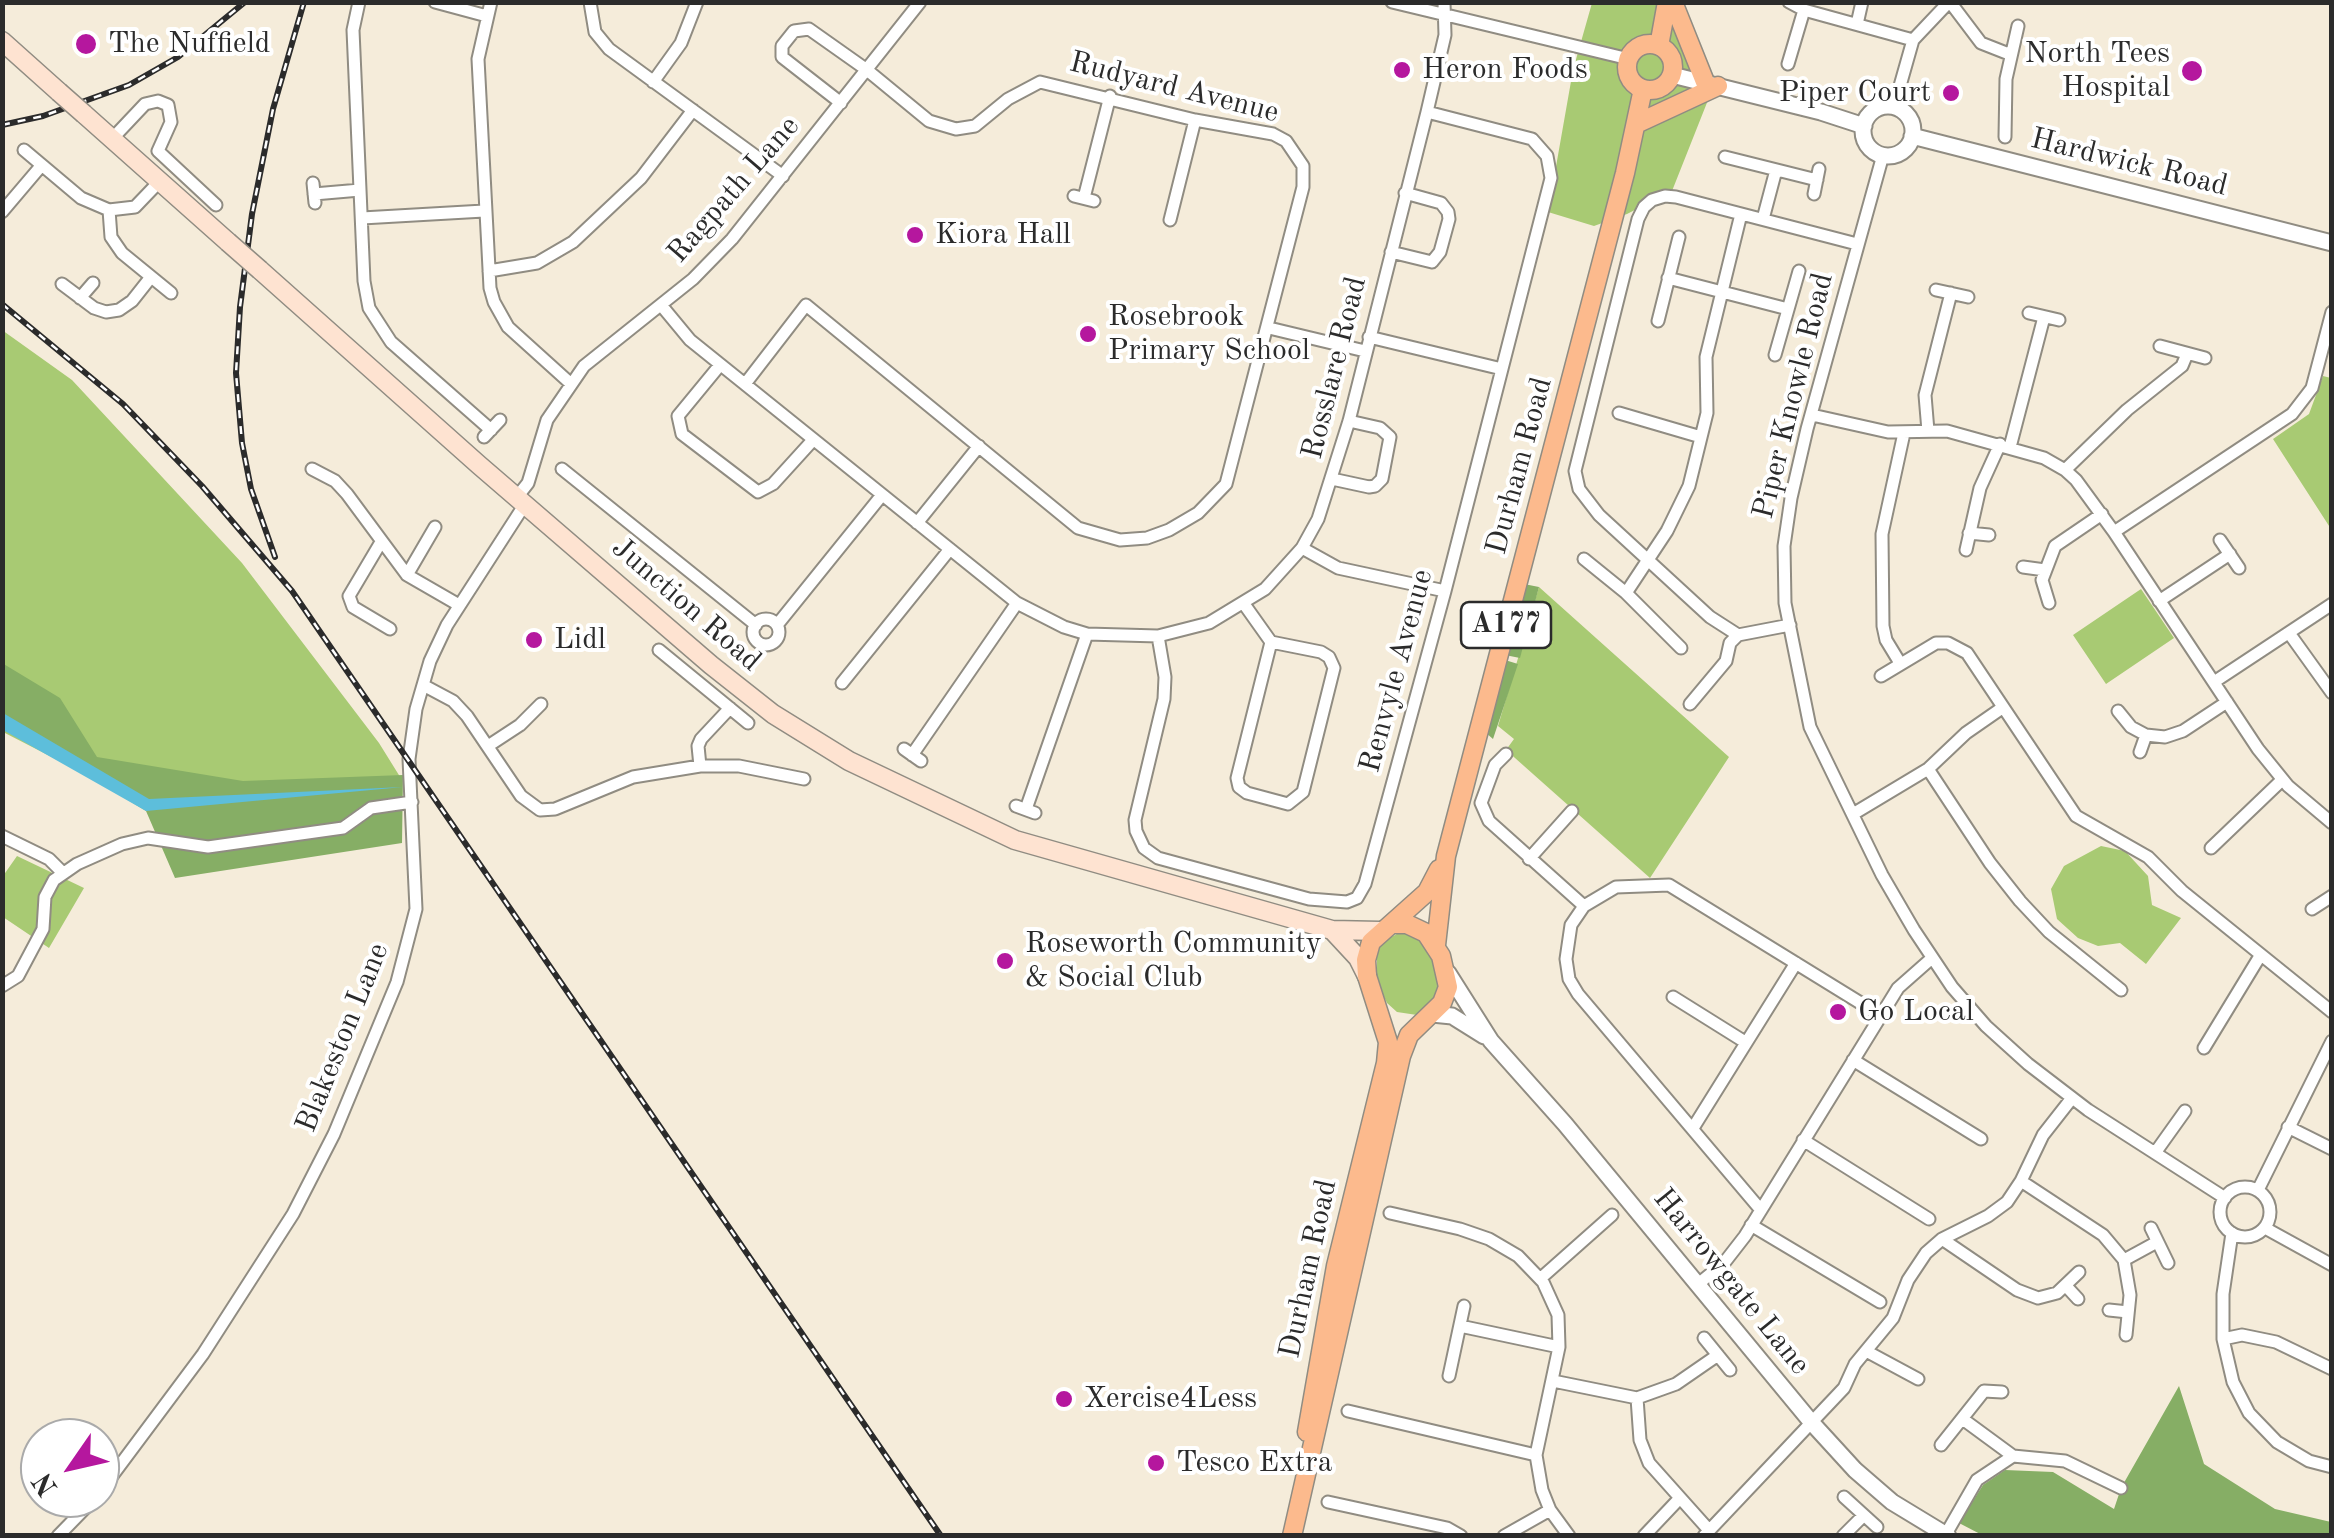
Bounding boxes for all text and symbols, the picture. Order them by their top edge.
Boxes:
place label: The Nuffield [108,26,270,62]
marker: The Nuffield [73,31,99,57]
place label: North Tees Hospital [2025,36,2170,106]
street label: Rudyard Avenue [1066,45,1282,131]
place label: Heron Foods [1422,52,1588,88]
marker: North Tees Hospital [2179,58,2205,84]
marker: Heron Foods [1391,59,1413,81]
place label: Piper Court [1779,75,1931,111]
marker: Piper Court [1940,82,1962,104]
street label: Ragpath Lane [660,109,808,271]
street label: Hardwick Road [2027,121,2231,205]
place label: Kiora Hall [935,217,1071,253]
marker: Kiora Hall [904,224,926,246]
street label: Piper Knowle Road [1746,269,1842,523]
street label: Rosslare Road [1295,273,1375,463]
place label: Rosebrook Primary School [1108,299,1310,370]
marker: Rosebrook Primary School [1077,323,1099,345]
street label: Durham Road [1479,373,1561,559]
street label: Junction Road [604,530,768,680]
street label: Renvyle Avenue [1353,565,1441,777]
road number: A177 [1461,602,1551,648]
place label: Lidl [554,622,606,658]
marker: Lidl [523,629,545,651]
place label: Roseworth Community & Social Club [1025,926,1322,996]
street label: Blakeston Lane [289,938,397,1138]
marker: Roseworth Community & Social Club [994,950,1016,972]
place label: Go Local [1858,994,1974,1030]
marker: Go Local [1827,1001,1849,1023]
street label: Durham Road [1272,1176,1346,1362]
street label: Harrowgate Lane [1645,1182,1817,1382]
place label: Xercise4Less [1084,1381,1257,1417]
marker: Xercise4Less [1053,1388,1075,1410]
north arrow [20,1418,120,1518]
place label: Tesco Extra [1176,1445,1332,1481]
marker: Tesco Extra [1145,1452,1167,1474]
text: N [29,1467,64,1500]

